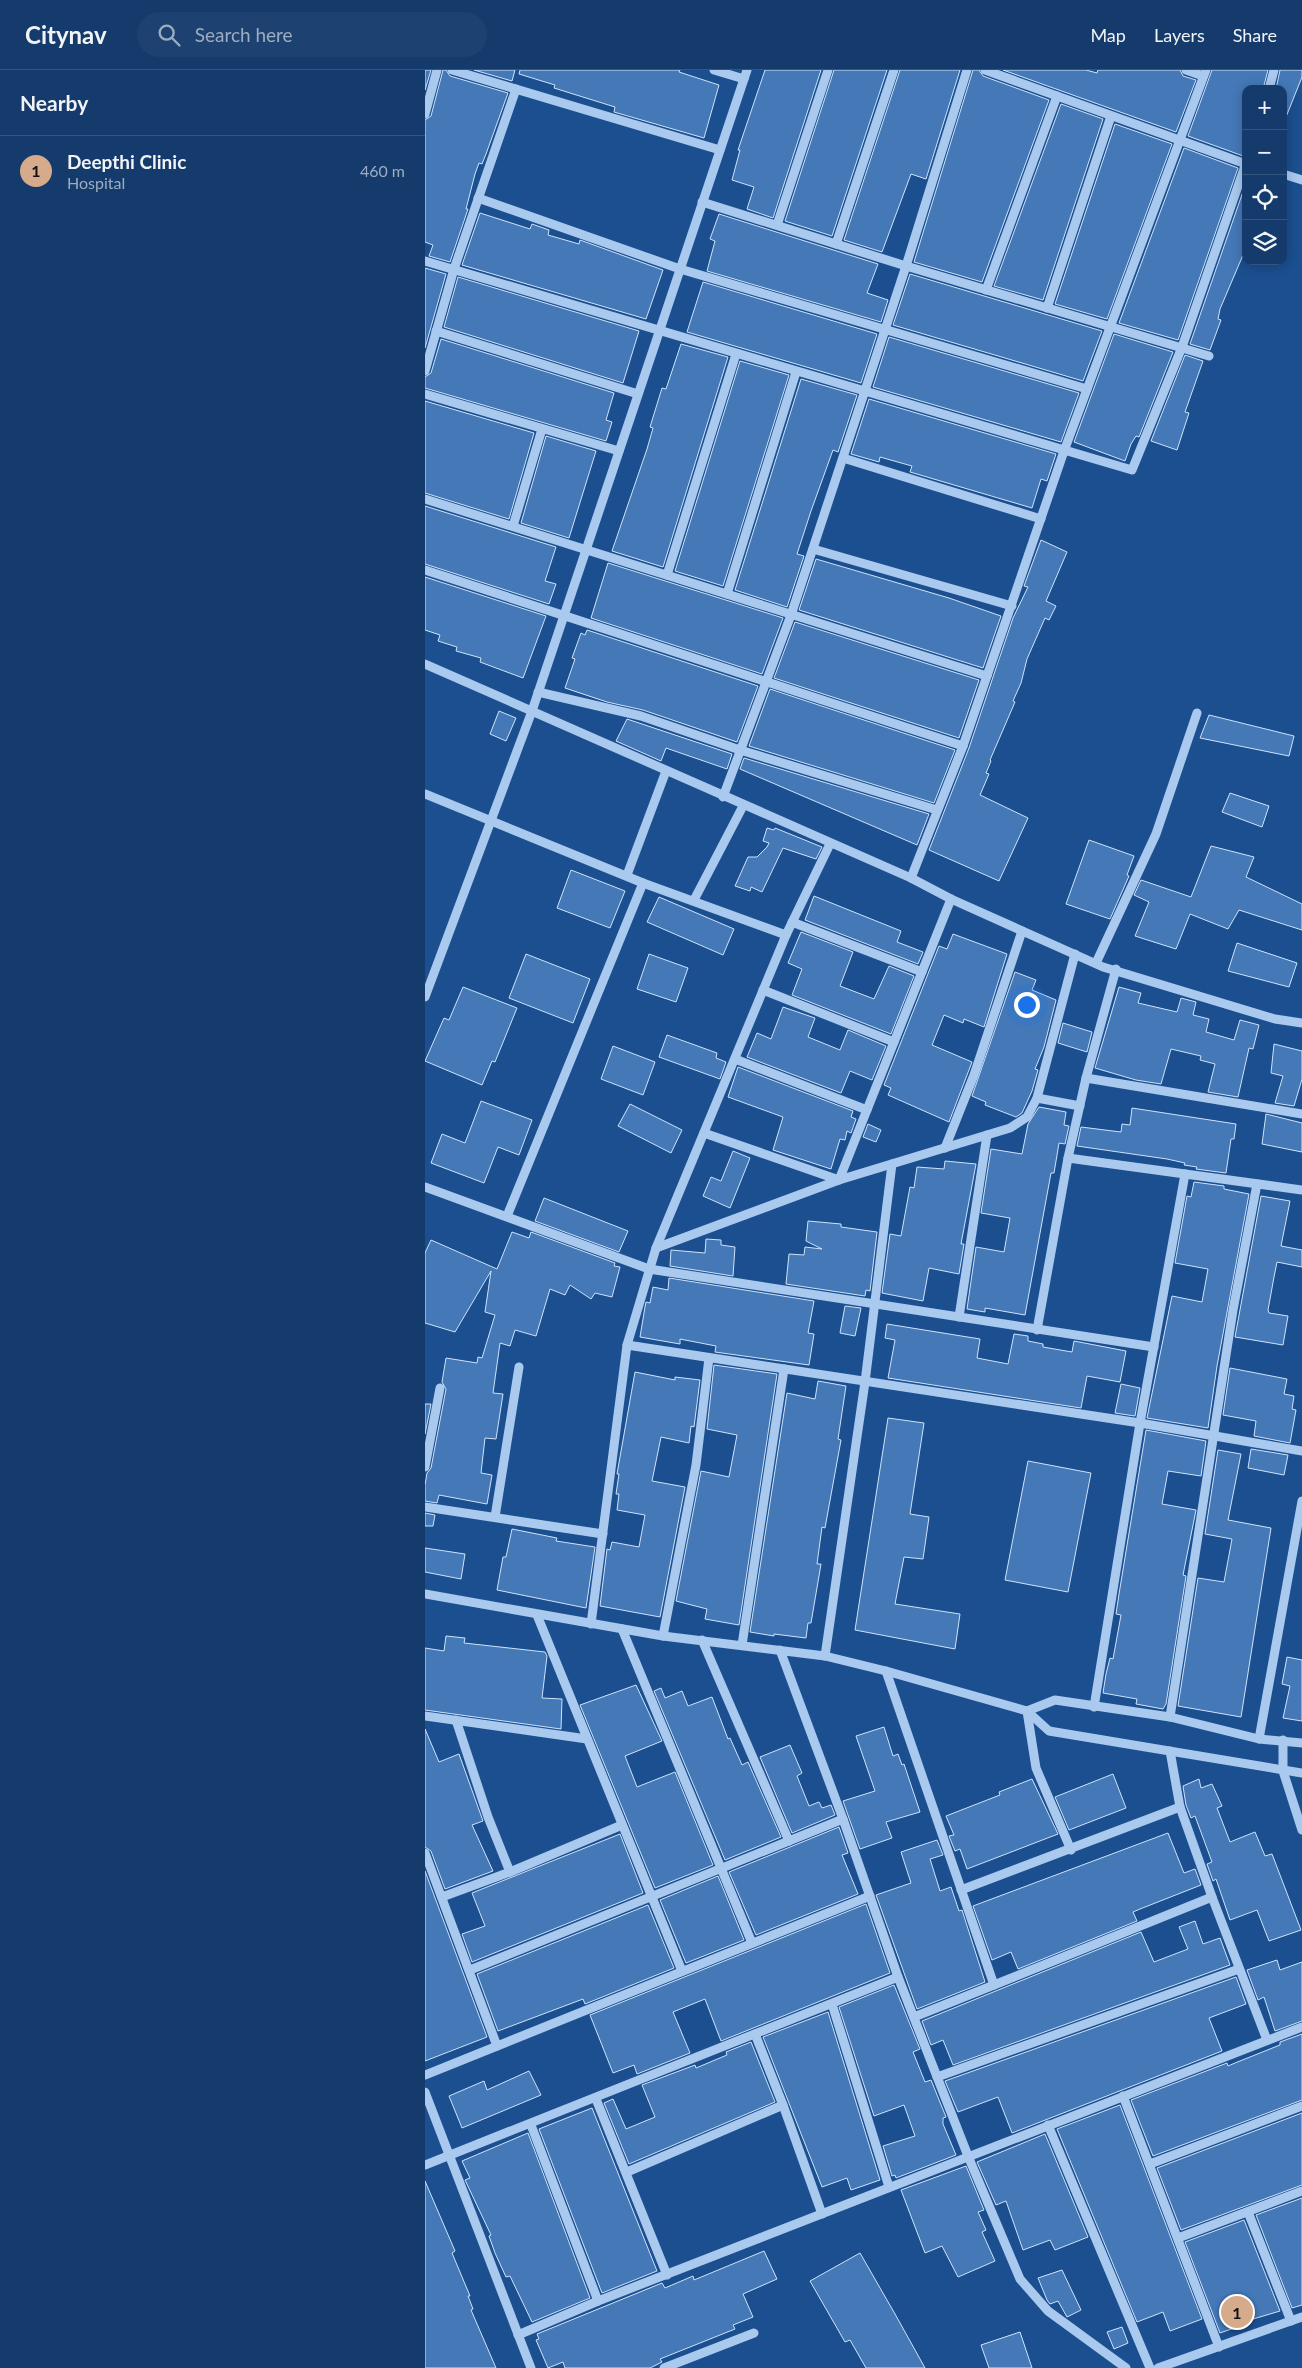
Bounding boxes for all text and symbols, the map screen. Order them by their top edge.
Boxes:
search box [137,12,487,57]
text: Citynav [25,20,107,49]
icon: search [155,21,183,49]
text: Search here [195,23,293,46]
text: Map [1090,24,1126,46]
text: Layers [1154,24,1205,46]
text: Share [1233,24,1277,46]
map controls [1242,85,1287,265]
button: + [1242,85,1287,130]
text: Nearby [20,90,88,115]
button: − [1242,130,1287,175]
text: Deepthi Clinic [67,150,186,173]
text: 1 [31,161,41,180]
text: 460 m [360,161,405,180]
text: Hospital [67,173,125,192]
button: locate [1242,175,1287,220]
button: layers [1242,220,1287,265]
your location [1014,992,1040,1018]
pin: 1 [1221,2293,1253,2331]

